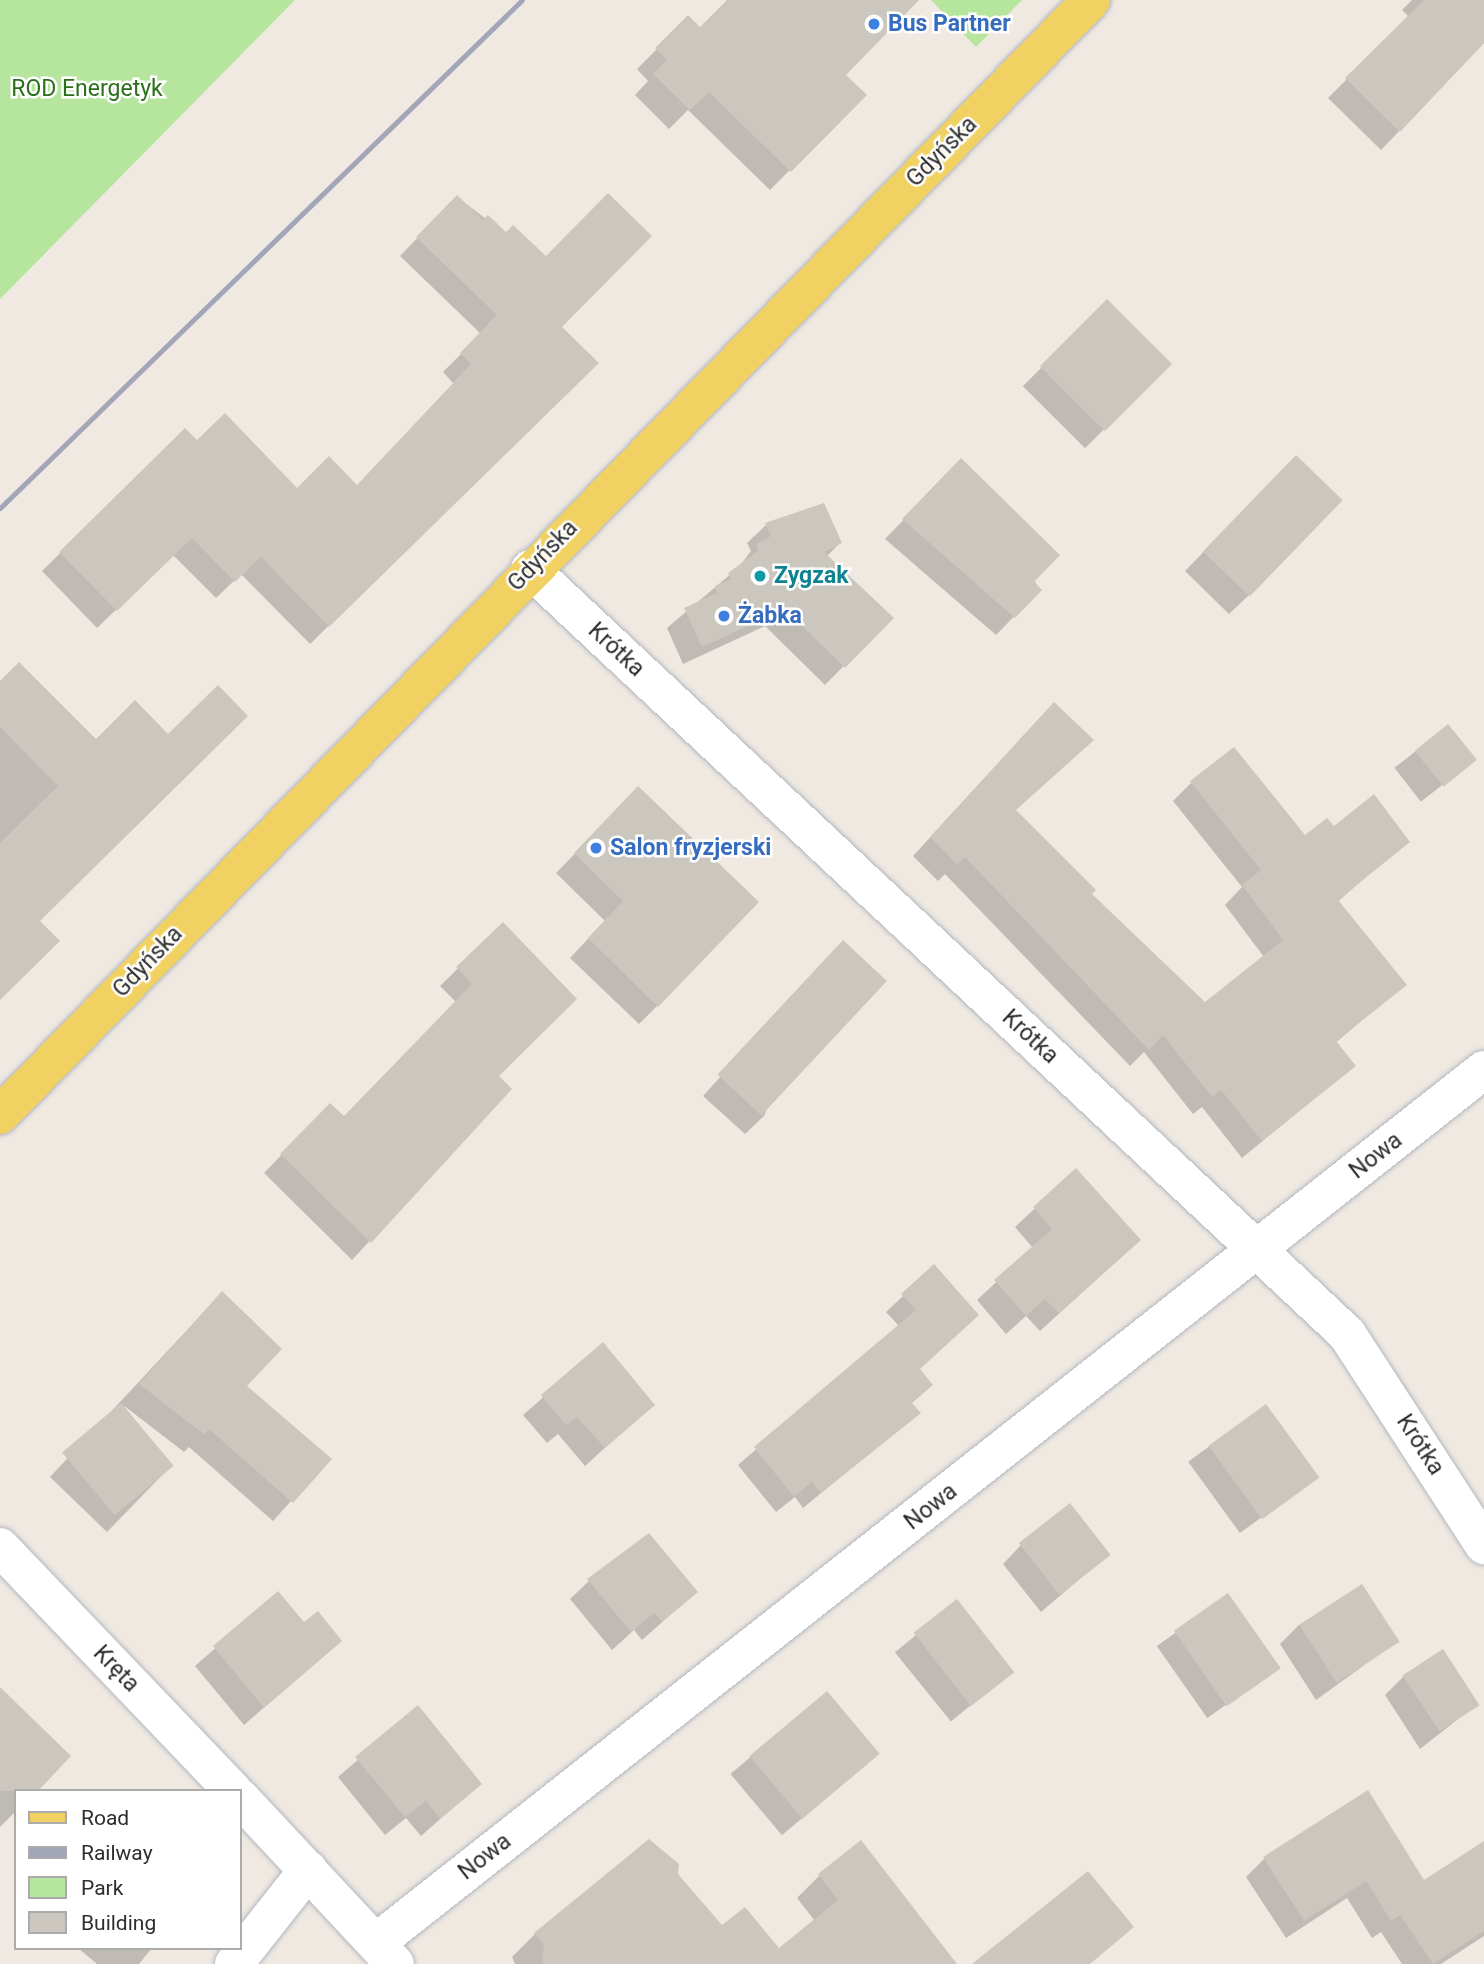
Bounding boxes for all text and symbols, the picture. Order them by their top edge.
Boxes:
place label: Bus Partner [888,10,1011,38]
marker: Bus Partner [866,16,882,32]
park label: ROD Energetyk [11,75,163,103]
street label: Gdyńska [901,111,983,193]
street label: Gdyńska [502,515,584,597]
place label: Zygzak [774,562,849,590]
marker: Zygzak [752,568,768,584]
place label: Żabka [738,602,802,630]
marker: Żabka [716,608,732,624]
street label: Krótka [582,617,650,683]
place label: Salon fryzjerski [610,834,771,862]
marker: Salon fryzjerski [588,840,604,856]
street label: Gdyńska [107,921,189,1003]
street label: Krótka [996,1004,1064,1070]
street label: Nowa [1344,1127,1408,1185]
street label: Krótka [1390,1409,1450,1481]
street label: Nowa [899,1478,963,1536]
street label: Kręta [87,1640,145,1698]
legend [14,1789,242,1950]
text: Road [81,1806,129,1830]
street label: Nowa [453,1828,517,1886]
text: Railway [81,1841,153,1865]
text: Park [81,1876,123,1900]
text: Building [81,1911,156,1935]

